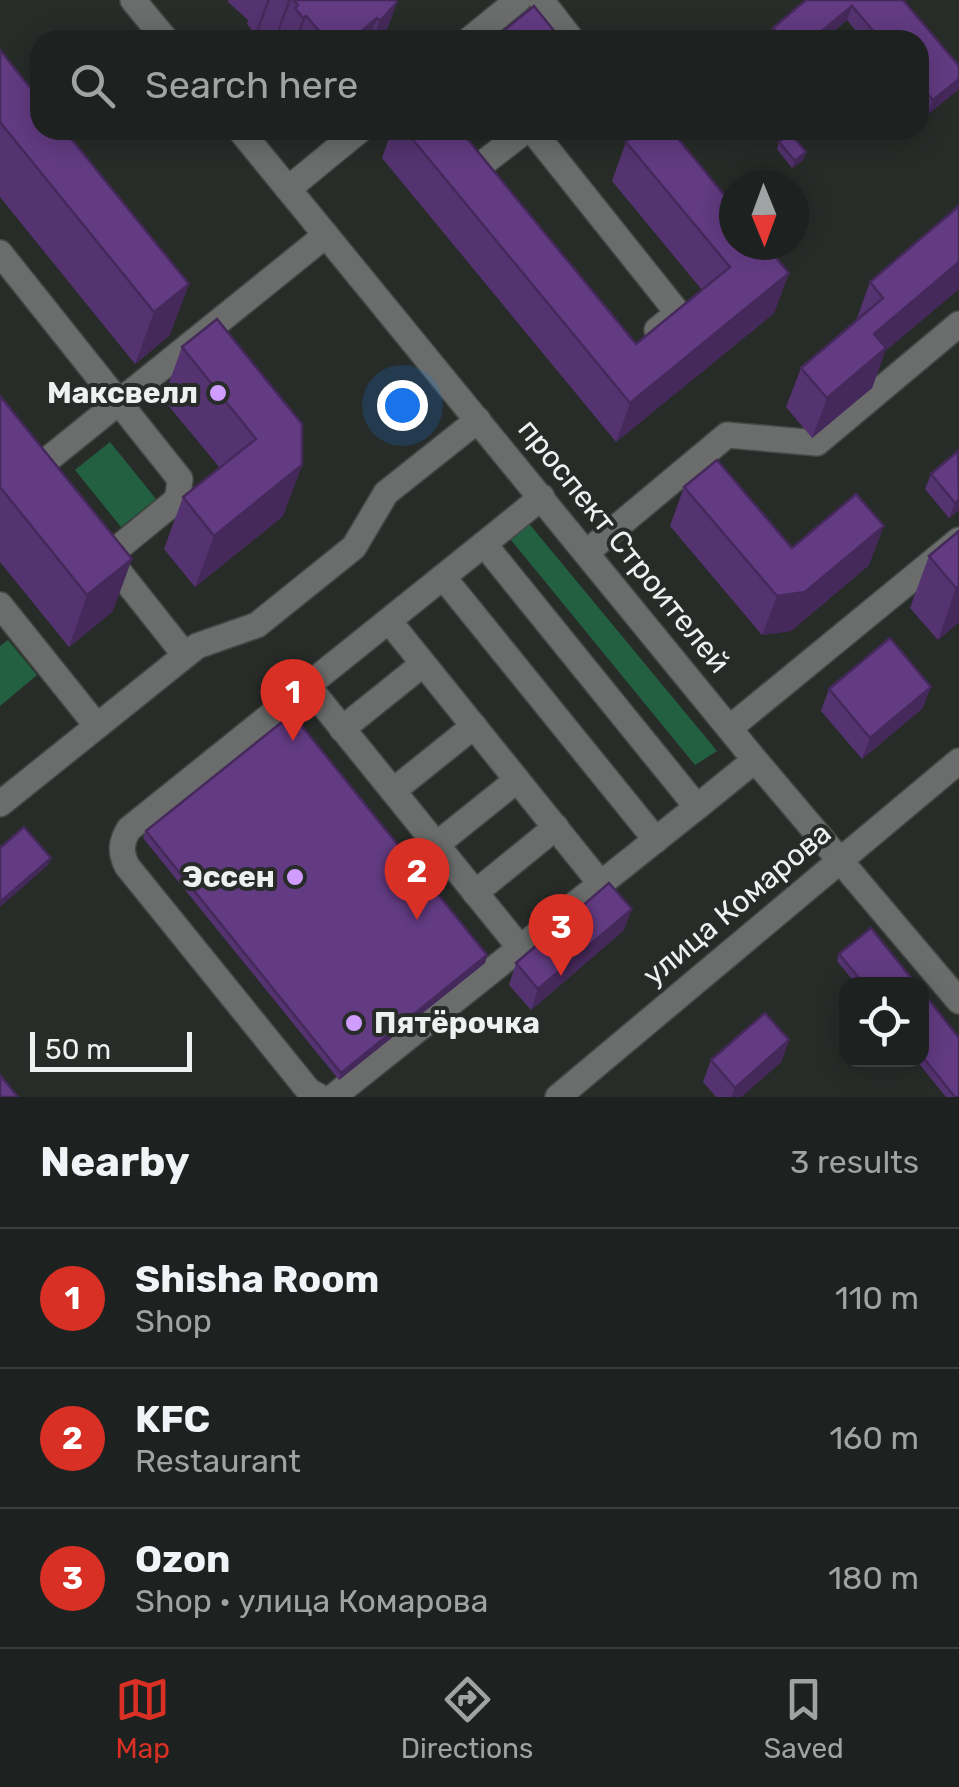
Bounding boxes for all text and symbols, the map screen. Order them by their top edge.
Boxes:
search box [30,30,929,140]
icon: search [65,58,120,113]
text: Search here [145,62,358,108]
north arrow [719,170,809,260]
place label: Максвелл [47,375,198,411]
your location [377,380,428,431]
marker: Максвелл [207,382,229,404]
street label: проспект Строителей [511,412,737,680]
pin: 1 [260,658,326,741]
street label: улица Комарова [636,815,838,993]
pin: 2 [384,838,450,920]
place label: Эссен [182,859,275,895]
marker: Эссен [284,866,306,888]
pin: 3 [528,894,594,976]
map controls [839,977,929,1067]
button: locate [839,977,929,1067]
place label: Пятёрочка [374,1005,540,1041]
marker: Пятёрочка [343,1012,365,1034]
scale bar [30,1027,192,1072]
text: 50 m [45,1033,111,1066]
text: Nearby [40,1137,190,1187]
text: 3 results [790,1143,919,1181]
text: Shisha Room [135,1256,379,1302]
text: 1 [65,1279,80,1317]
text: 110 m [835,1279,919,1317]
text: Shop [135,1302,212,1340]
text: KFC [135,1396,210,1442]
text: 2 [62,1419,83,1457]
text: 160 m [829,1419,919,1457]
text: Restaurant [135,1442,301,1480]
text: Ozon [135,1536,231,1582]
text: 3 [62,1559,83,1597]
text: 180 m [828,1559,919,1597]
text: Shop · улица Комарова [135,1582,488,1620]
tab: Map [115,1672,170,1765]
tab: Directions [401,1672,533,1765]
tab: Saved [764,1672,844,1765]

